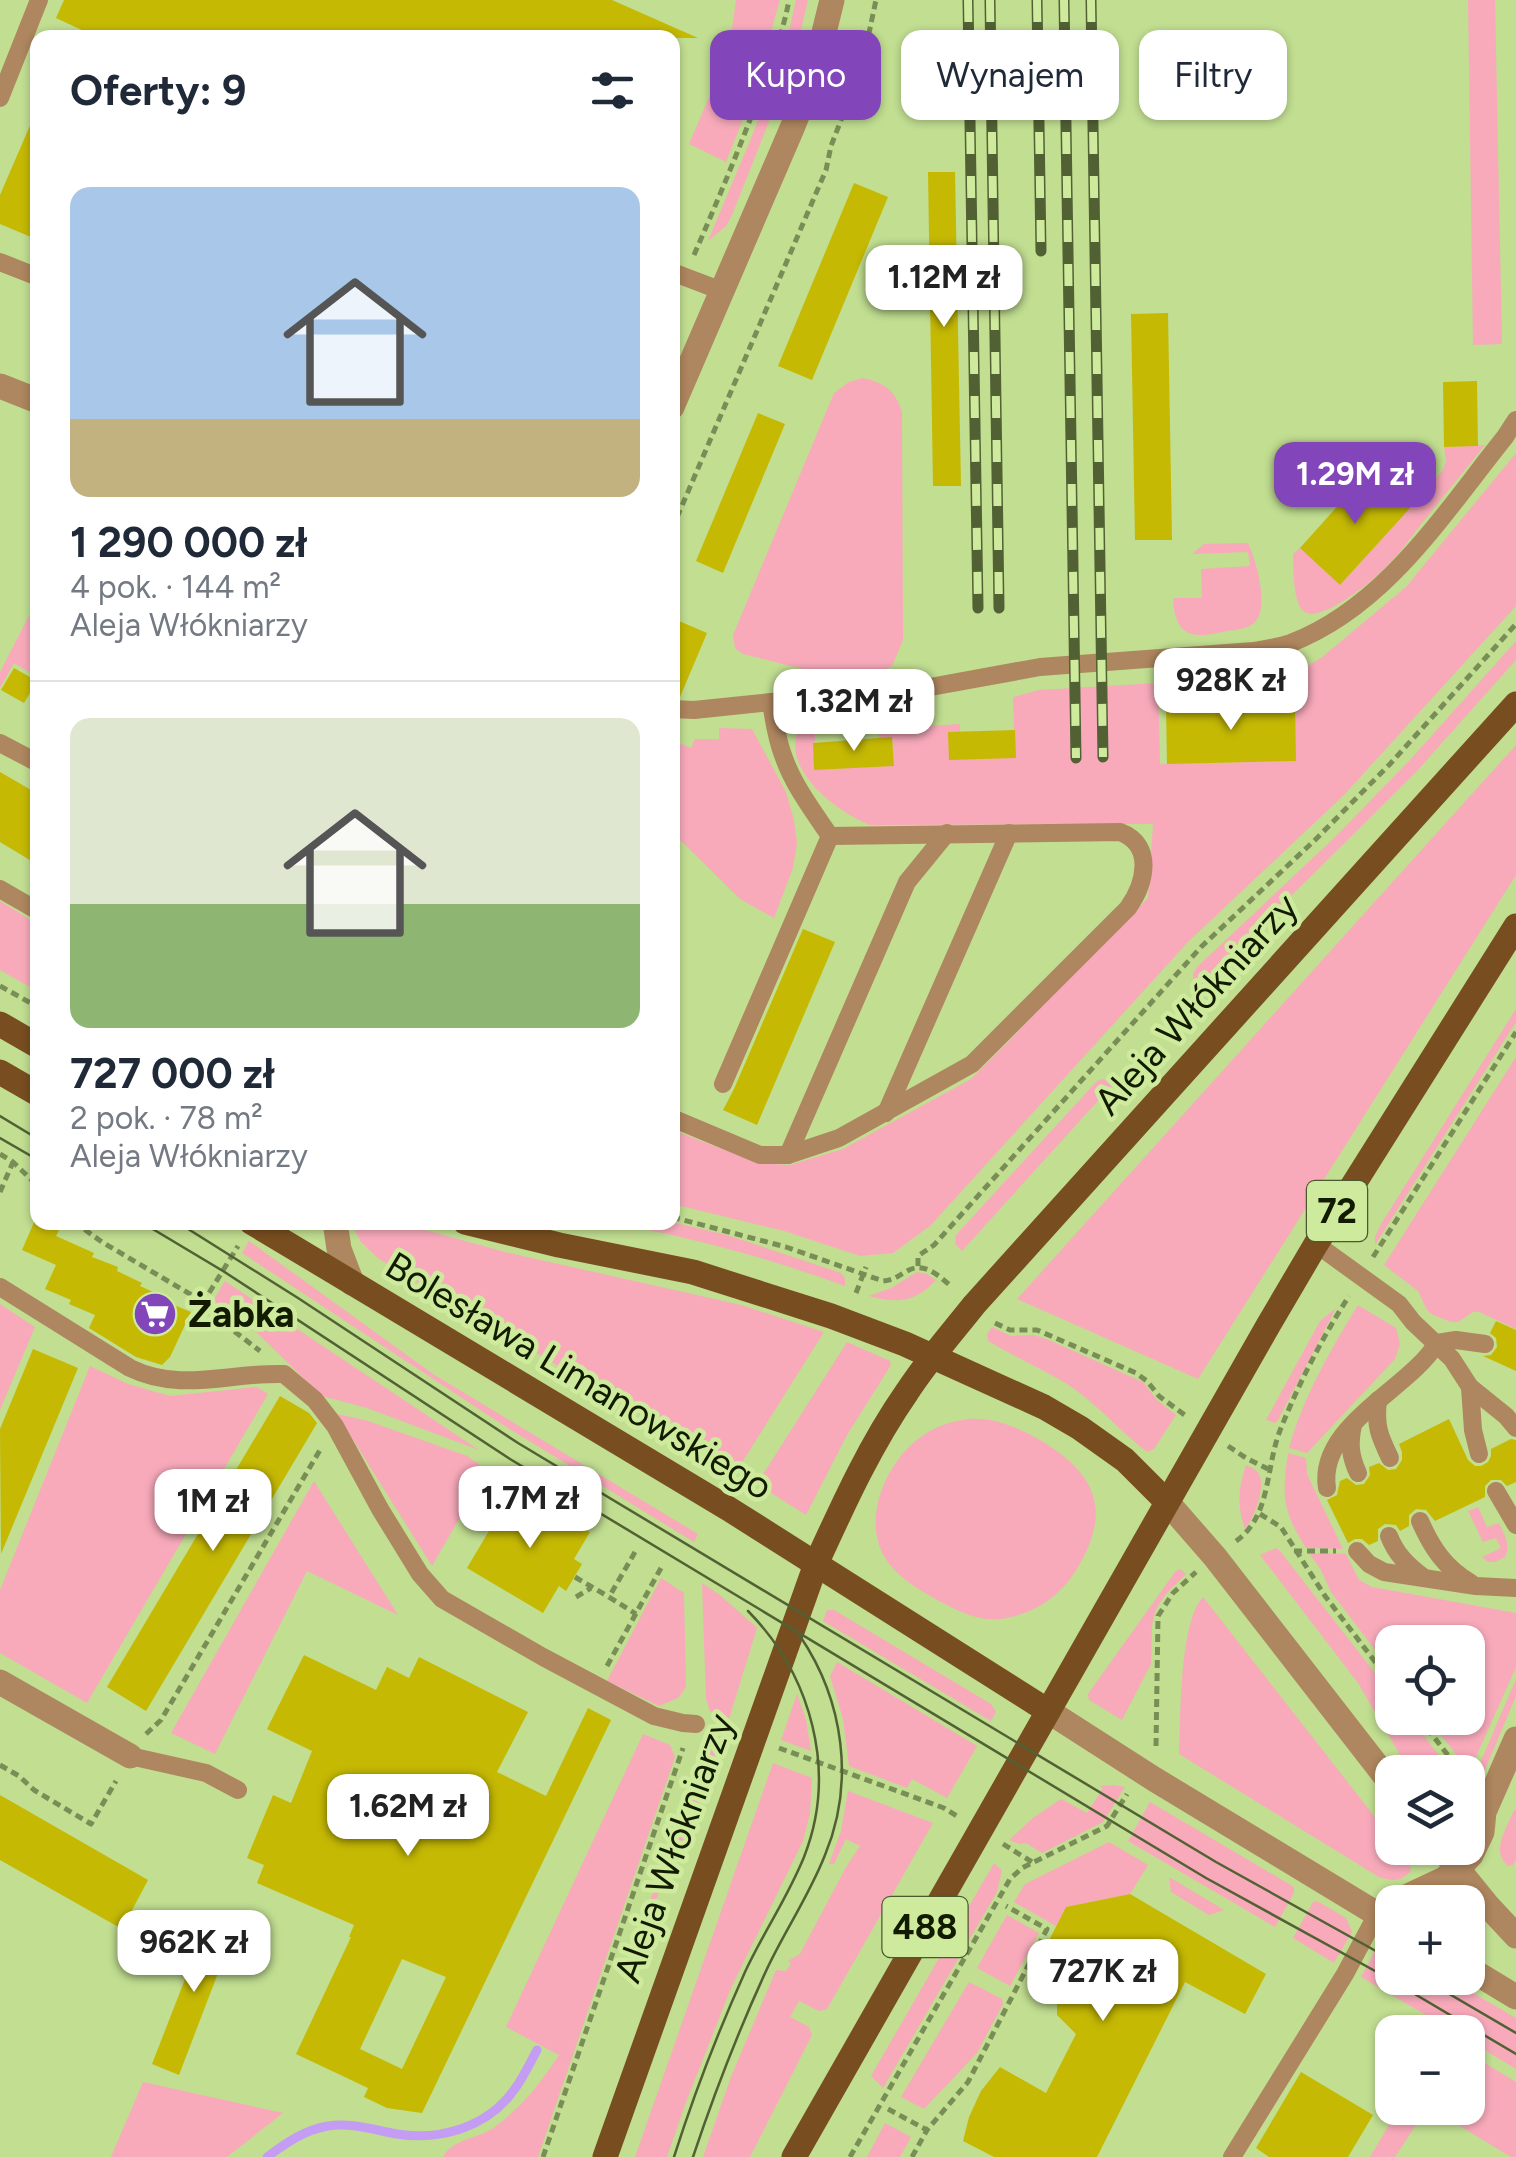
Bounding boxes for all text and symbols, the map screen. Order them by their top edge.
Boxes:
chip: Kupno [710,30,881,120]
chip: Wynajem [901,30,1119,120]
chip: Filtry [1139,30,1287,120]
icon: filters [585,63,640,118]
text: Oferty: 9 [70,65,246,116]
pin: 1.12M zł [841,245,1047,330]
icon: home [265,252,445,432]
text: 1.12M zł [888,258,1000,296]
pin: 1.29M zł [1252,442,1458,527]
text: 1.29M zł [1296,455,1414,493]
text: 1 290 000 zł [70,517,307,568]
text: 4 pok. · 144 m² [70,568,281,606]
text: Aleja Włókniarzy [70,606,308,644]
pin: 928K zł [1139,648,1323,733]
text: 928K zł [1176,661,1286,699]
pin: 1.32M zł [751,669,957,754]
text: 1.32M zł [795,682,913,720]
icon: home [265,783,445,963]
street label: Aleja Włókniarzy [1084,884,1308,1124]
text: 727 000 zł [70,1048,275,1099]
text: 2 pok. · 78 m² [70,1099,263,1137]
text: Aleja Włókniarzy [70,1137,308,1175]
road number: 72 [1307,1181,1367,1241]
street label: Bolesława Limanowskiego [377,1242,781,1510]
supermarket icon: Żabka [132,1291,178,1337]
place label: Żabka [188,1291,295,1337]
pin: 1.7M zł [438,1466,622,1551]
pin: 1M zł [143,1469,283,1554]
text: 1.7M zł [481,1479,579,1517]
text: 1M zł [177,1482,249,1520]
map controls [1375,1625,1485,2125]
button: locate [1375,1625,1485,1735]
street label: Aleja Włókniarzy [604,1707,744,1989]
button: layers [1375,1755,1485,1865]
pin: 1.62M zł [305,1774,511,1859]
text: 1.62M zł [349,1787,467,1825]
button: + [1375,1885,1485,1995]
road number: 488 [882,1897,968,1957]
pin: 962K zł [102,1910,286,1995]
text: 962K zł [140,1923,249,1961]
pin: 727K zł [1011,1939,1195,2024]
text: 727K zł [1049,1952,1157,1990]
button: − [1375,2015,1485,2125]

